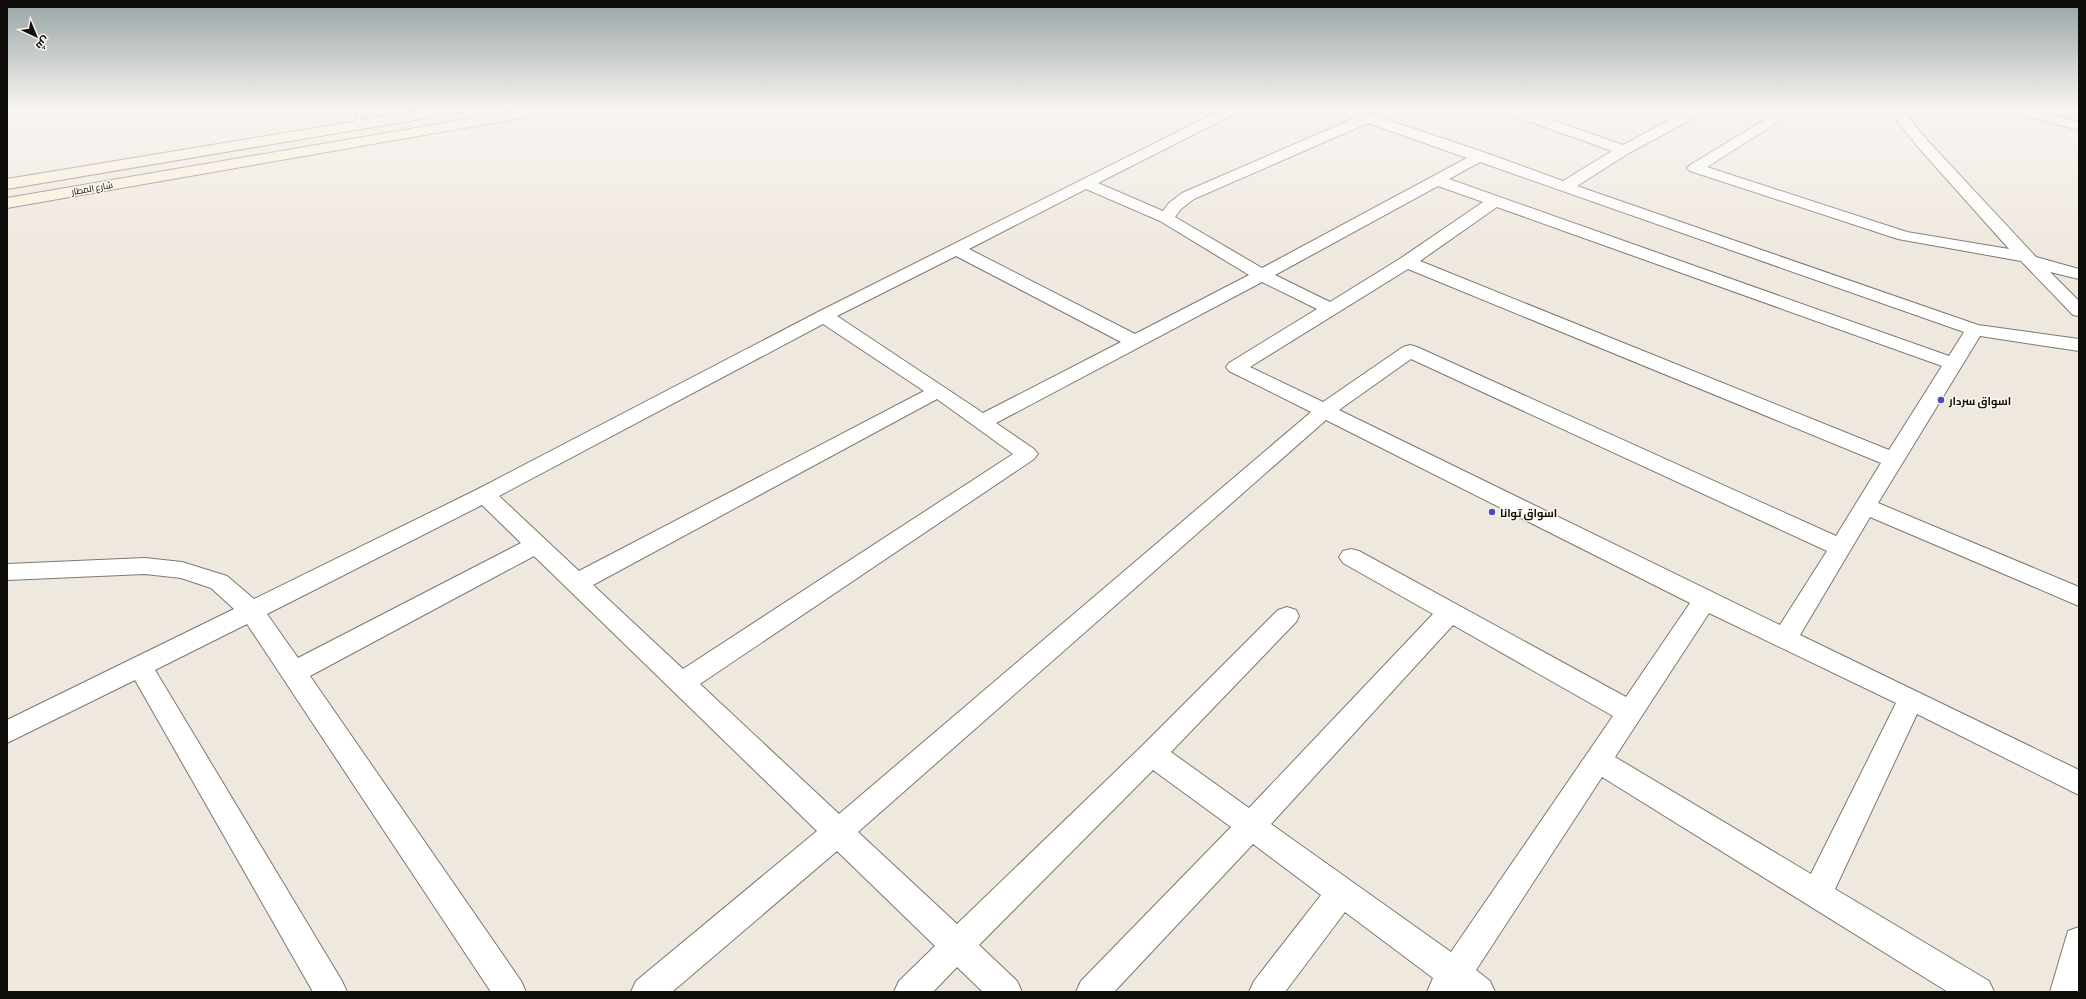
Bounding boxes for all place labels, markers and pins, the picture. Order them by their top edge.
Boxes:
place label: اسواق سردار [1948,394,2011,409]
marker: اسواق سردار [1936,395,1946,405]
place label: اسواق توانا [1500,506,1557,521]
marker: اسواق توانا [1487,507,1497,517]

